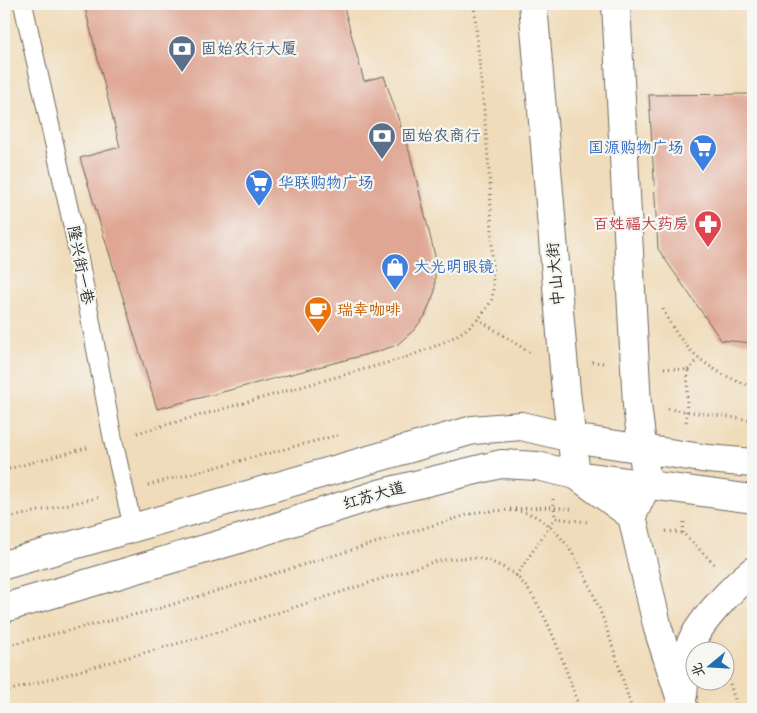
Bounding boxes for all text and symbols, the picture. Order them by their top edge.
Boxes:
bank icon: 固始农行大厦 [167,34,197,73]
place label: 固始农行大厦 [201,39,297,60]
bank icon: 固始农商行 [367,121,397,160]
place label: 固始农商行 [401,126,481,147]
supermarket icon: 国源购物广场 [688,133,718,172]
place label: 国源购物广场 [588,138,684,159]
supermarket icon: 华联购物广场 [244,168,274,207]
place label: 华联购物广场 [278,173,374,194]
pharmacy icon: 百姓福大药房 [693,209,723,248]
place label: 百姓福大药房 [593,214,689,235]
street label: 隆兴街一巷 [62,224,98,306]
street label: 中山大街 [543,241,569,307]
shop icon: 大光明眼镜 [380,252,410,291]
place label: 大光明眼镜 [414,257,494,278]
cafe icon: 瑞幸咖啡 [303,295,333,334]
place label: 瑞幸咖啡 [337,300,401,321]
street label: 红苏大道 [340,477,408,515]
north arrow [684,640,734,690]
text: 北 [688,660,709,679]

